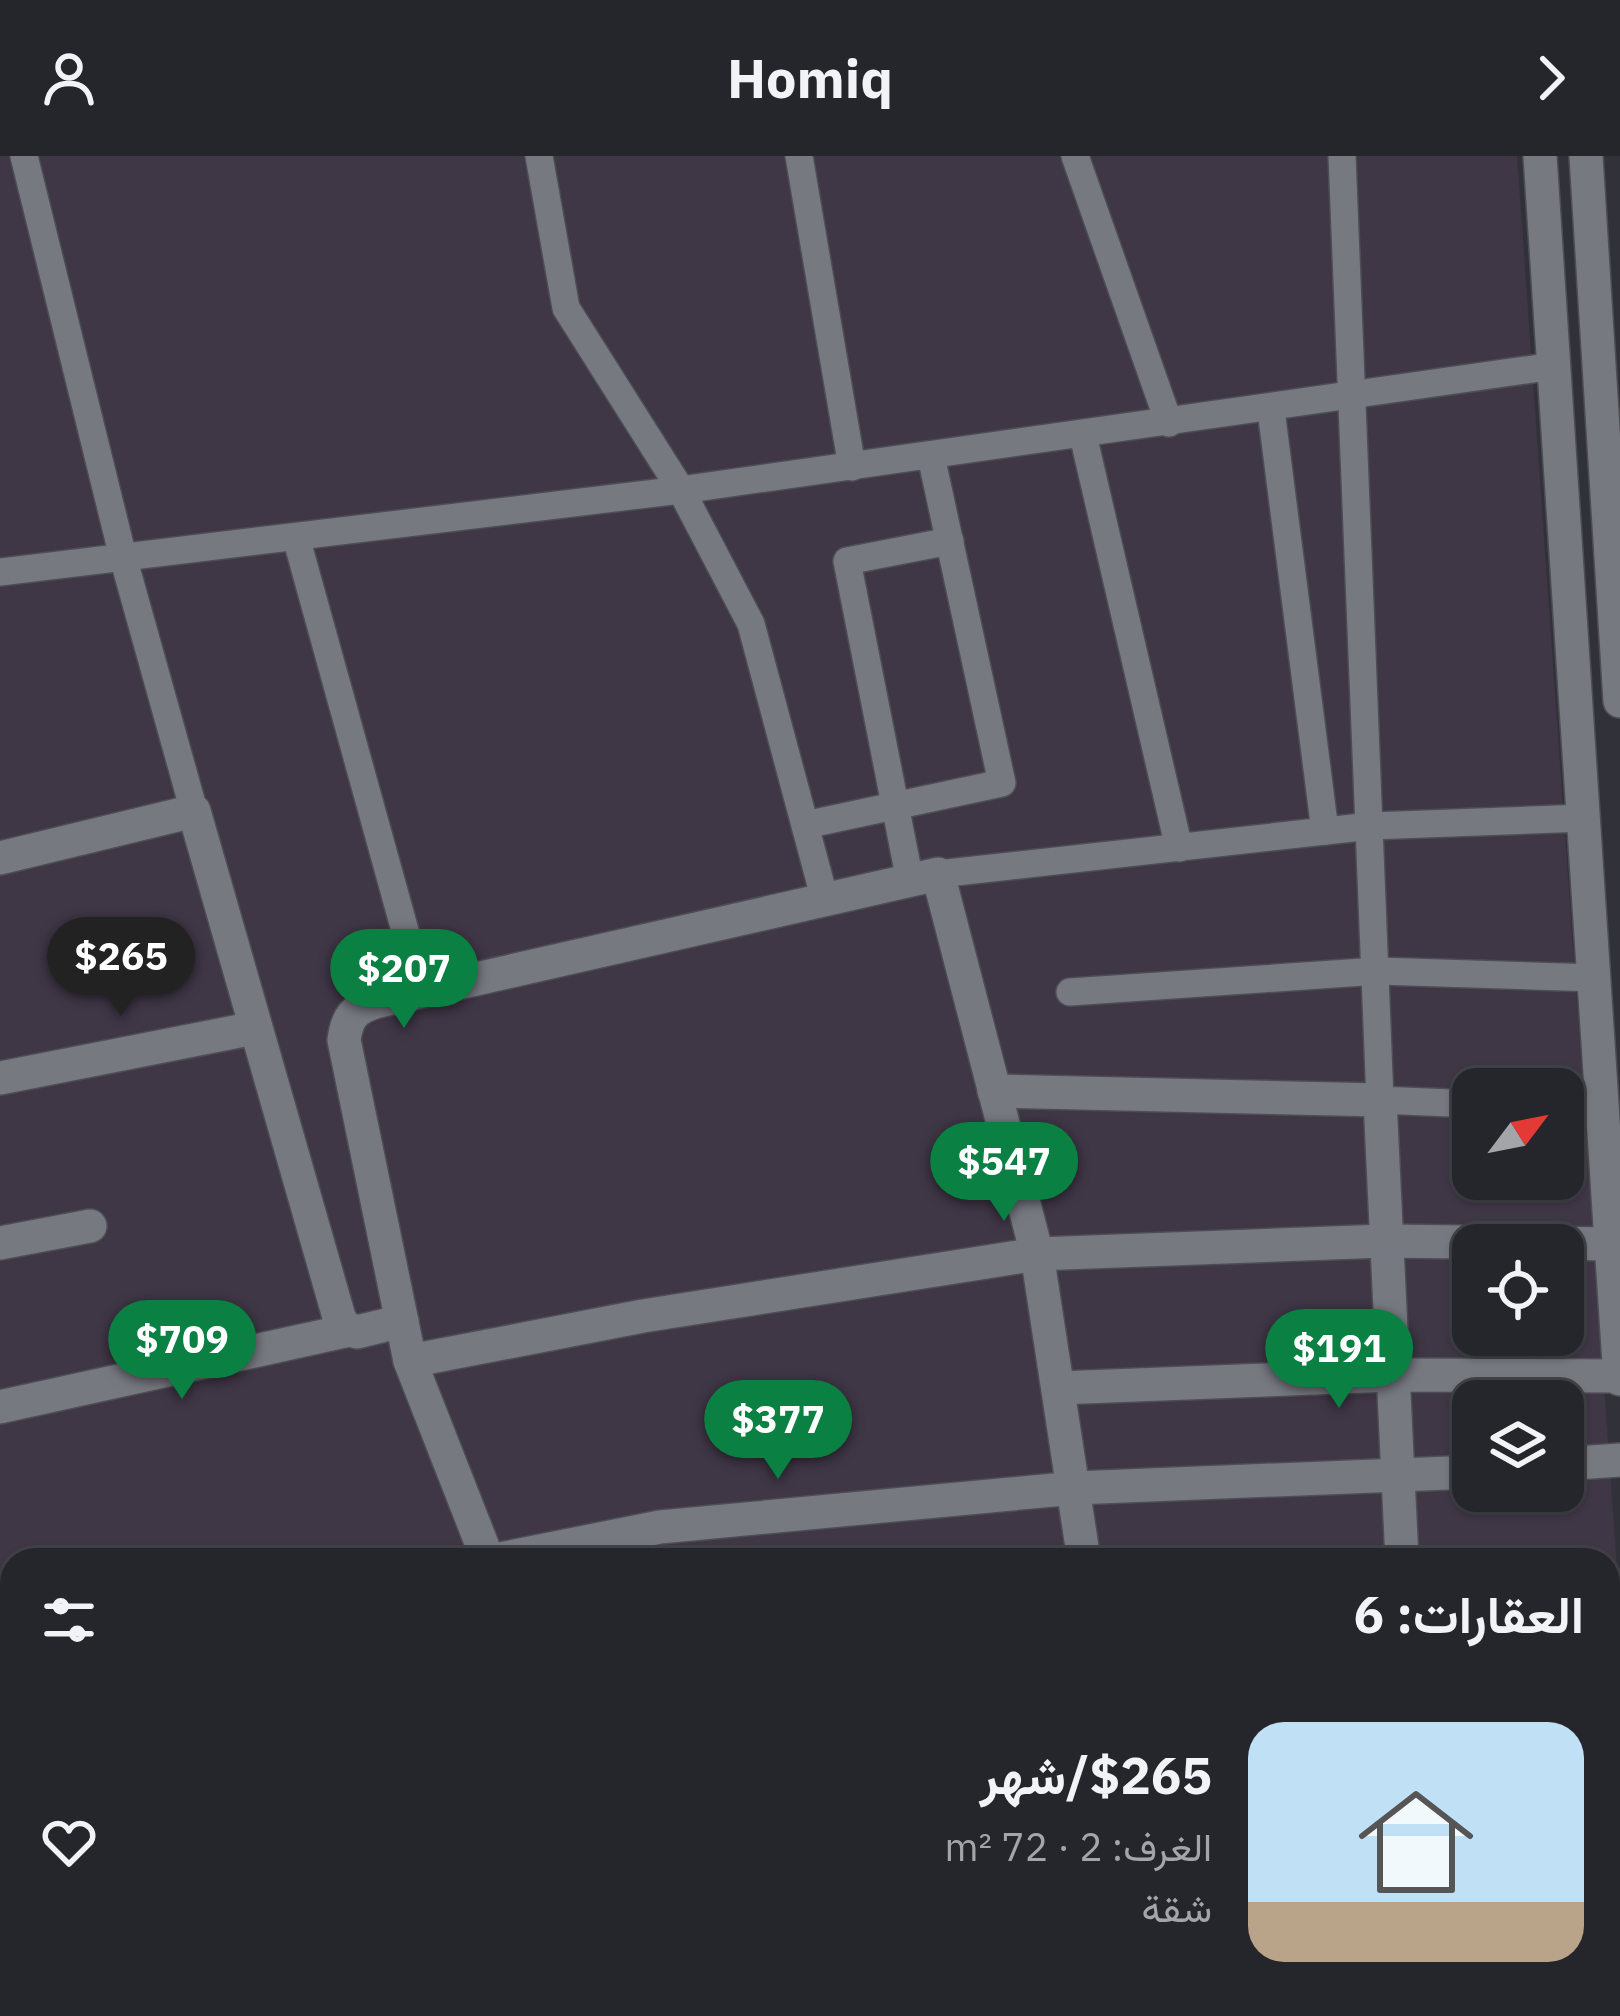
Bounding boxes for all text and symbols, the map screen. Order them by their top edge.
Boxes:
text: Homiq [727,43,893,113]
icon: person [36,45,102,111]
icon: forward [1518,45,1584,111]
pin: $265 [50,917,192,1019]
pin: $207 [333,929,475,1031]
text: $265 [74,930,168,981]
text: $207 [357,942,451,993]
north arrow [1452,1068,1584,1200]
map controls [1452,1068,1584,1512]
pin: $547 [933,1122,1075,1224]
text: $547 [957,1135,1051,1186]
button: locate [1452,1224,1584,1356]
pin: $709 [111,1300,253,1402]
pin: $191 [1268,1309,1410,1411]
text: $709 [135,1313,229,1364]
text: $191 [1292,1322,1386,1373]
pin: $377 [707,1380,849,1482]
button: layers [1452,1380,1584,1512]
text: $377 [731,1393,825,1444]
text: العقارات: 6 [1354,1581,1584,1647]
icon: filters [36,1587,102,1653]
text: $265/شهر [980,1742,1212,1808]
icon: home [1344,1770,1488,1914]
icon: heart [36,1809,102,1875]
text: الغرف: 2 · 72 m² [945,1821,1212,1872]
text: شقة [1142,1882,1212,1933]

